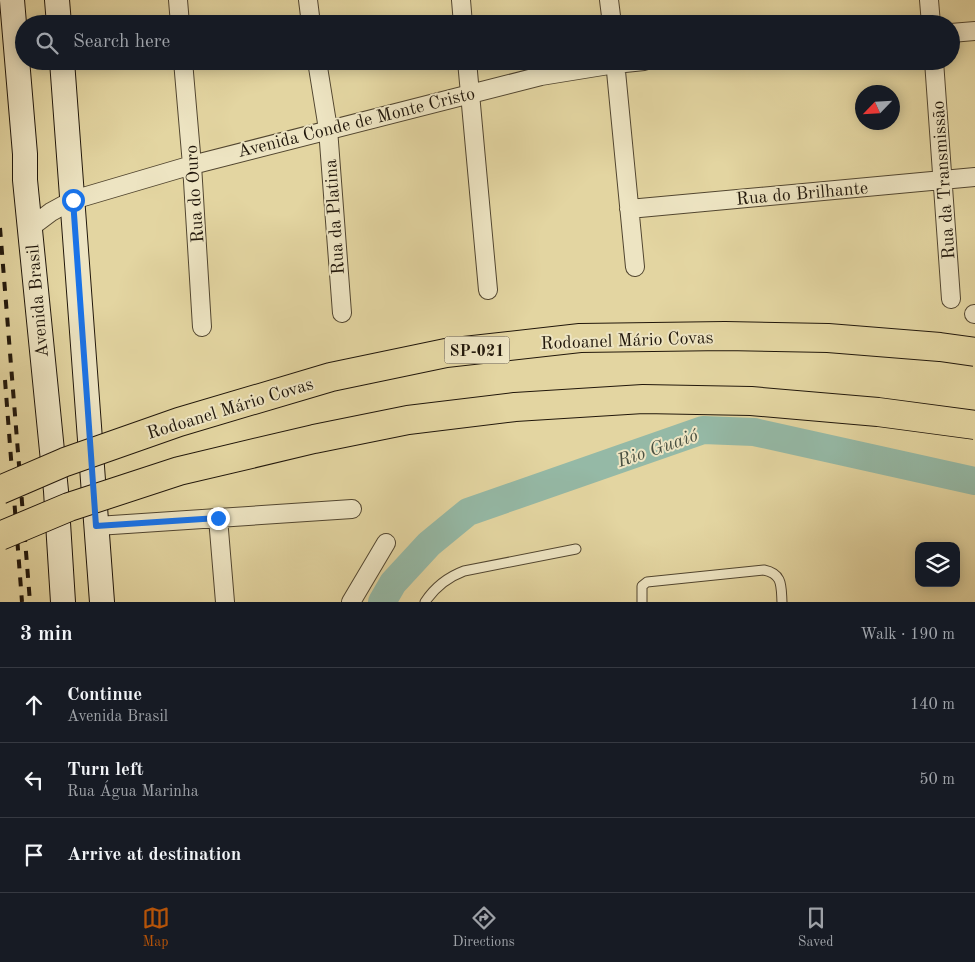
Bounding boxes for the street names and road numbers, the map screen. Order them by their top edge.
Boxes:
street label: Avenida Conde de Monte Cristo [236,85,477,161]
street label: Rua da Transmissão [929,100,959,260]
street label: Rua do Ouro [183,144,207,244]
street label: Rua da Platina [322,159,348,275]
street label: Rua do Brilhante [735,179,869,209]
street label: Avenida Brasil [24,243,52,358]
street label: Rodoanel Mário Covas [540,329,714,353]
road number: SP-021 [444,336,510,364]
street label: Rodoanel Mário Covas [145,375,316,443]

